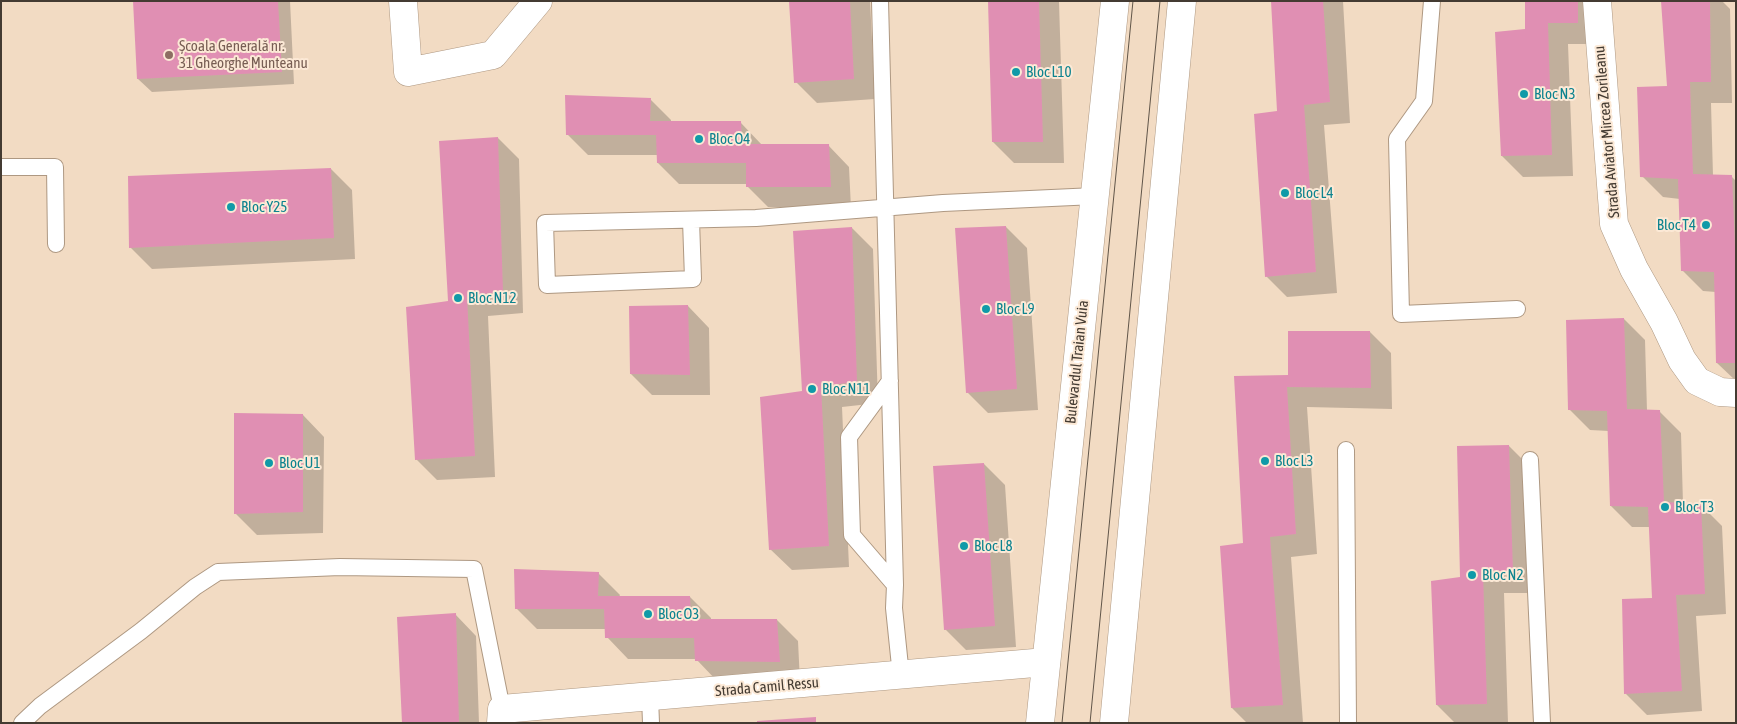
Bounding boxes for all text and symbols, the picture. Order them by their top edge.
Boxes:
place label: Școala Generală nr. 31 Gheorghe Munteanu [179,37,308,72]
street label: Strada Aviator Mircea Zorileanu [1591,45,1623,219]
marker: Școala Generală nr. 31 Gheorghe Munteanu [163,49,175,61]
place label: Bloc L10 [1026,63,1071,81]
marker: Bloc L10 [1010,66,1022,78]
place label: Bloc N3 [1534,85,1575,103]
marker: Bloc N3 [1518,88,1530,100]
place label: Bloc O4 [709,130,750,148]
marker: Bloc O4 [693,133,705,145]
place label: Bloc L4 [1295,184,1333,202]
marker: Bloc L4 [1279,187,1291,199]
place label: Bloc Y25 [241,198,287,216]
marker: Bloc Y25 [225,201,237,213]
place label: Bloc T4 [1657,216,1696,234]
marker: Bloc T4 [1700,219,1712,231]
place label: Bloc N12 [468,289,517,307]
marker: Bloc N12 [452,292,464,304]
street label: Bulevardul Traian Vuia [1062,299,1092,425]
place label: Bloc L9 [996,300,1034,318]
marker: Bloc L9 [980,303,992,315]
place label: Bloc N11 [822,380,871,398]
marker: Bloc N11 [806,383,818,395]
place label: Bloc L3 [1275,452,1313,470]
place label: Bloc U1 [279,454,320,472]
marker: Bloc L3 [1259,455,1271,467]
marker: Bloc U1 [263,457,275,469]
place label: Bloc T3 [1675,498,1714,516]
marker: Bloc T3 [1659,501,1671,513]
place label: Bloc L8 [974,537,1012,555]
marker: Bloc L8 [958,540,970,552]
place label: Bloc N2 [1482,566,1523,584]
marker: Bloc N2 [1466,569,1478,581]
place label: Bloc O3 [658,605,699,623]
marker: Bloc O3 [642,608,654,620]
street label: Strada Camil Ressu [714,674,820,700]

